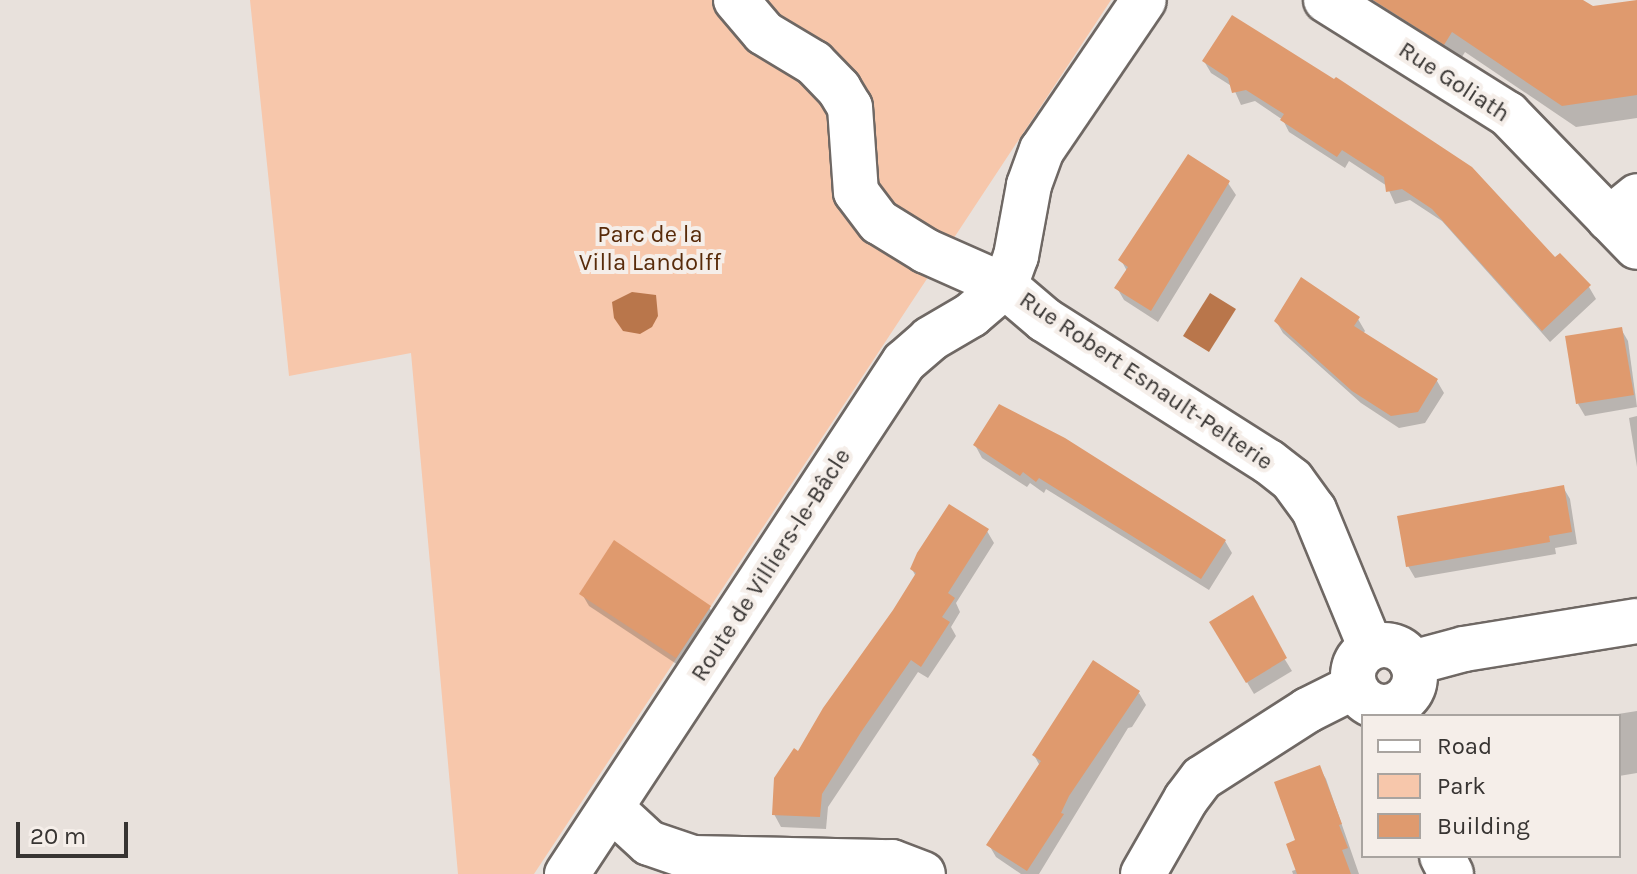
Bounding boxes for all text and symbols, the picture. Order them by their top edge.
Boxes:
street label: Rue Goliath [1393,35,1515,129]
park label: Parc de la Villa Landolff [579,221,721,277]
street label: Rue Robert Esnault-Pelterie [1014,285,1278,477]
street label: Route de Villiers-le-Bâcle [685,443,857,687]
legend [1361,714,1621,858]
text: Road [1437,732,1492,760]
text: Park [1437,772,1486,800]
scale bar [20,806,132,856]
text: Building [1437,812,1530,840]
text: 20 m [30,822,86,850]

